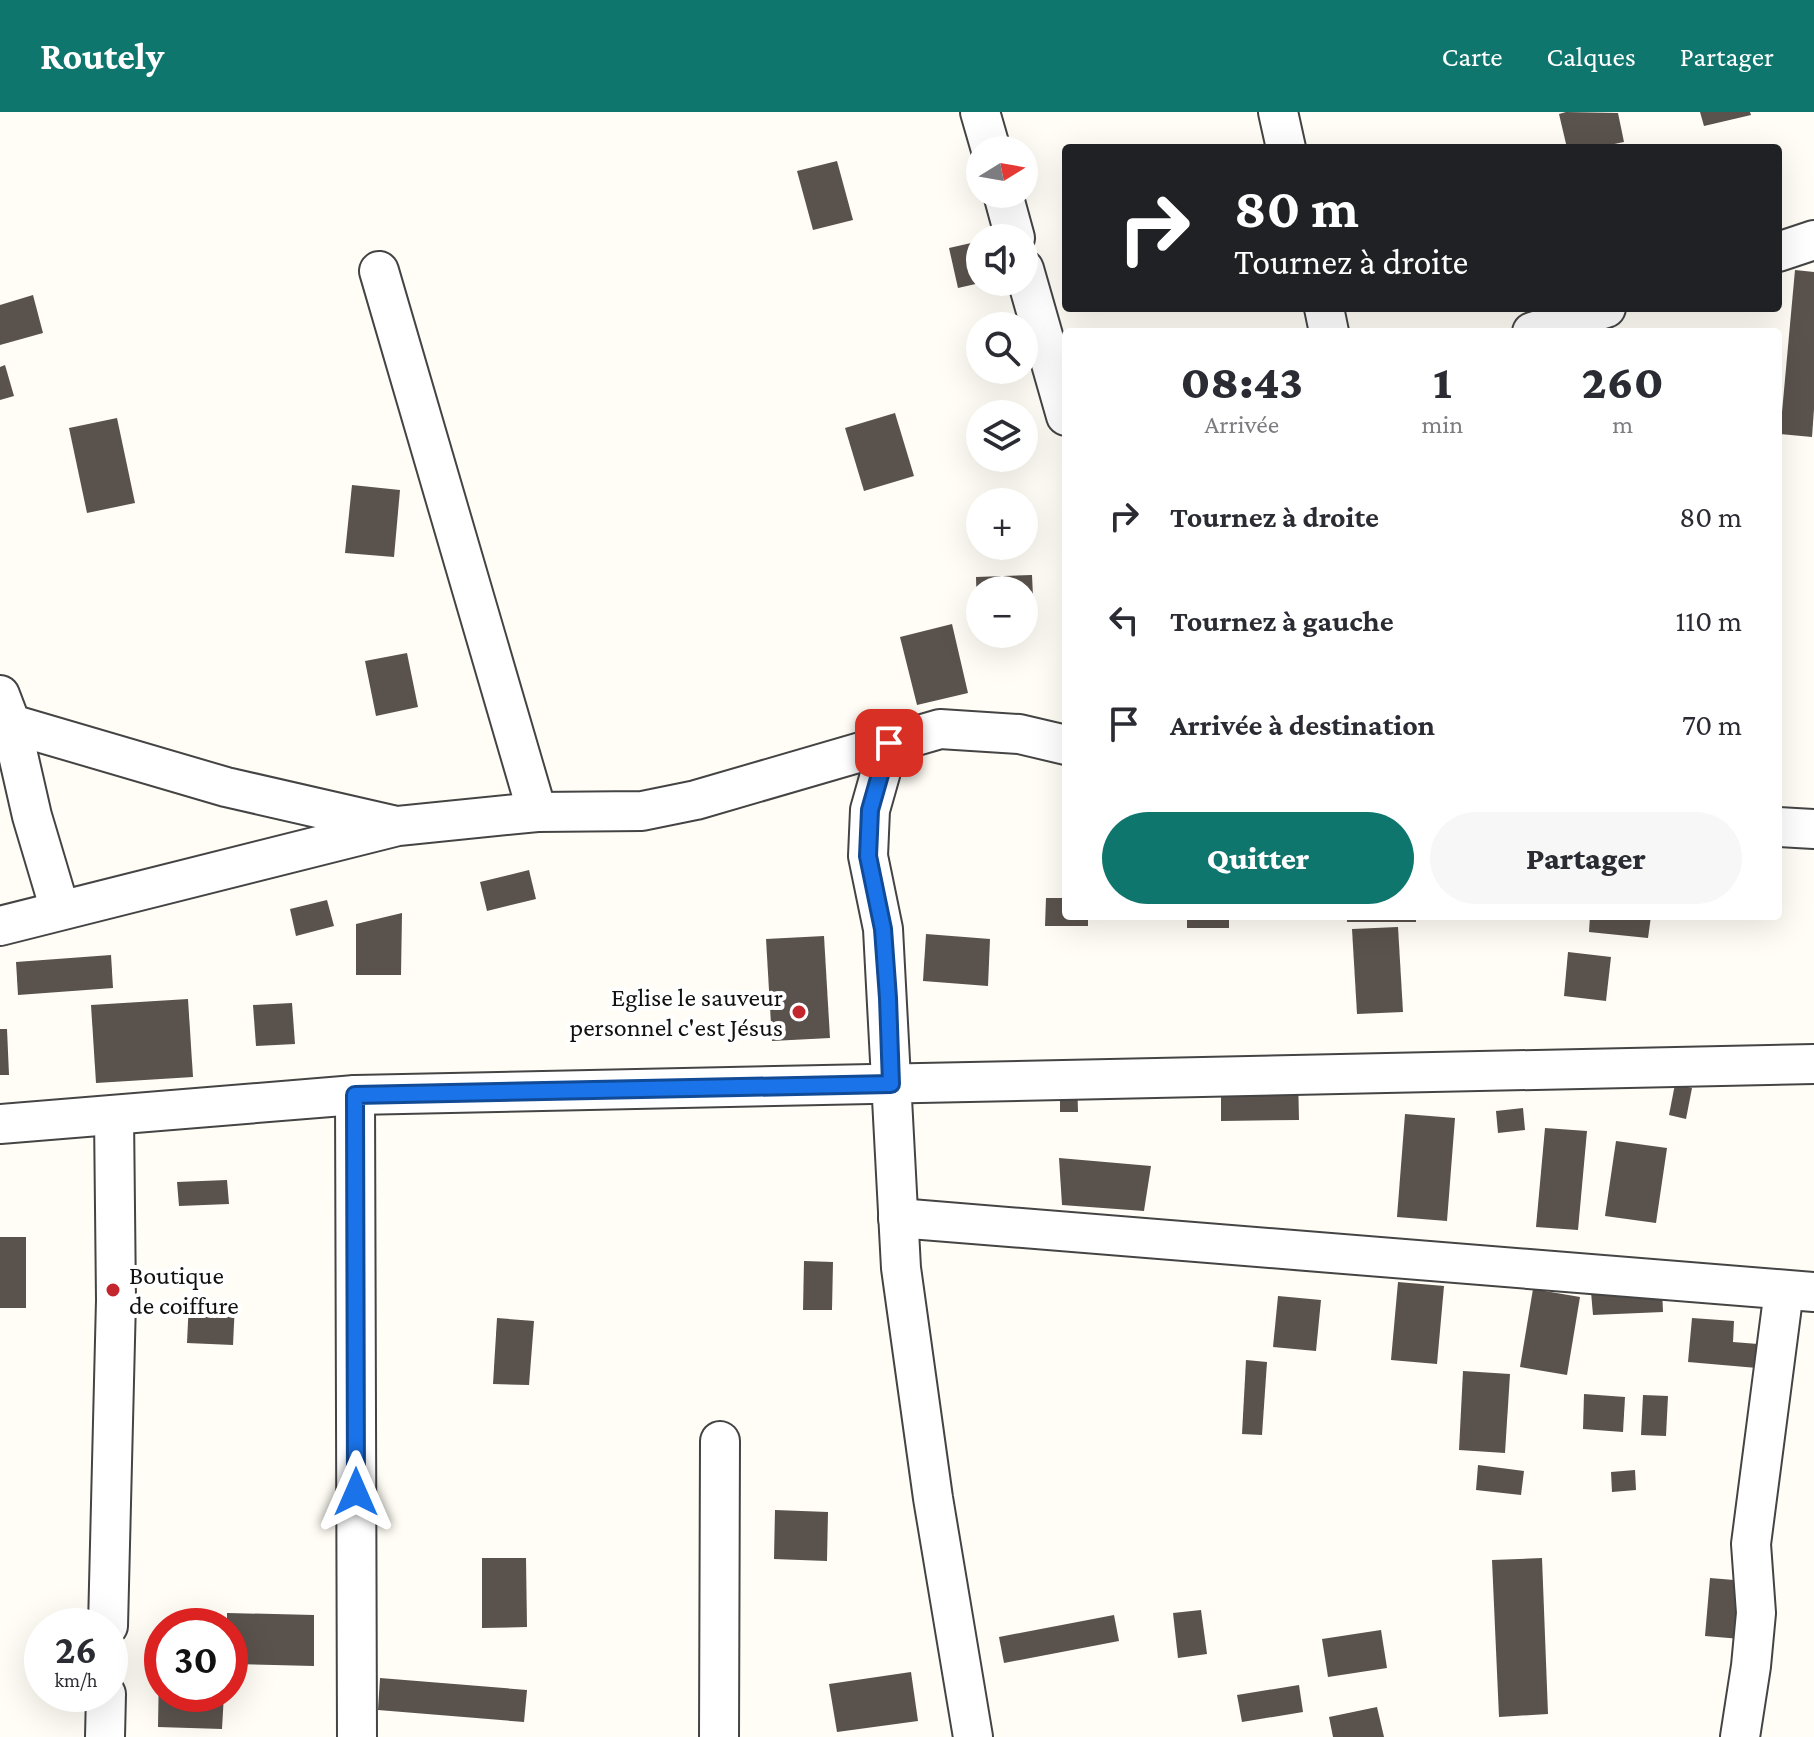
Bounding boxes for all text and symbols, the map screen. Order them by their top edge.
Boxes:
text: Routely [40,35,164,77]
text: Carte [1442,41,1503,72]
text: Calques [1547,41,1636,72]
text: Partager [1680,41,1774,72]
north arrow [966,136,1038,208]
map controls [966,136,1038,648]
icon: right [1102,176,1206,280]
text: 80 m [1234,177,1359,239]
button: sound [966,224,1038,296]
text: Tournez à droite [1234,242,1468,282]
button: search [966,312,1038,384]
text: 08:43 [1180,355,1303,408]
text: 1 [1433,355,1452,408]
text: 260 [1582,355,1664,408]
button: layers [966,400,1038,472]
text: Arrivée [1204,410,1279,439]
text: min [1421,410,1463,439]
text: m [1612,410,1633,439]
button: + [966,488,1038,560]
icon: right [1102,494,1146,538]
text: Tournez à droite [1170,500,1379,533]
text: 80 m [1679,500,1742,533]
button: − [966,576,1038,648]
icon: left [1102,598,1146,642]
text: Tournez à gauche [1170,604,1394,637]
text: 110 m [1675,604,1742,637]
icon: arrive [1102,702,1146,746]
text: Arrivée à destination [1170,708,1435,741]
text: 70 m [1682,708,1742,741]
pin [855,709,923,777]
icon: arrive [867,721,911,765]
button: Quitter [1102,812,1414,904]
button: Partager [1430,812,1742,904]
place label: Eglise le sauveur personnel c'est Jésus [570,983,783,1042]
marker: Eglise le sauveur personnel c'est Jésus [790,1003,808,1021]
place label: Boutique de coiffure [129,1261,239,1320]
marker: Boutique de coiffure [104,1281,122,1299]
position arrow [314,1450,398,1534]
speed limit sign: 30 [144,1608,248,1712]
text: 26 [55,1627,97,1672]
text: km/h [54,1669,98,1691]

